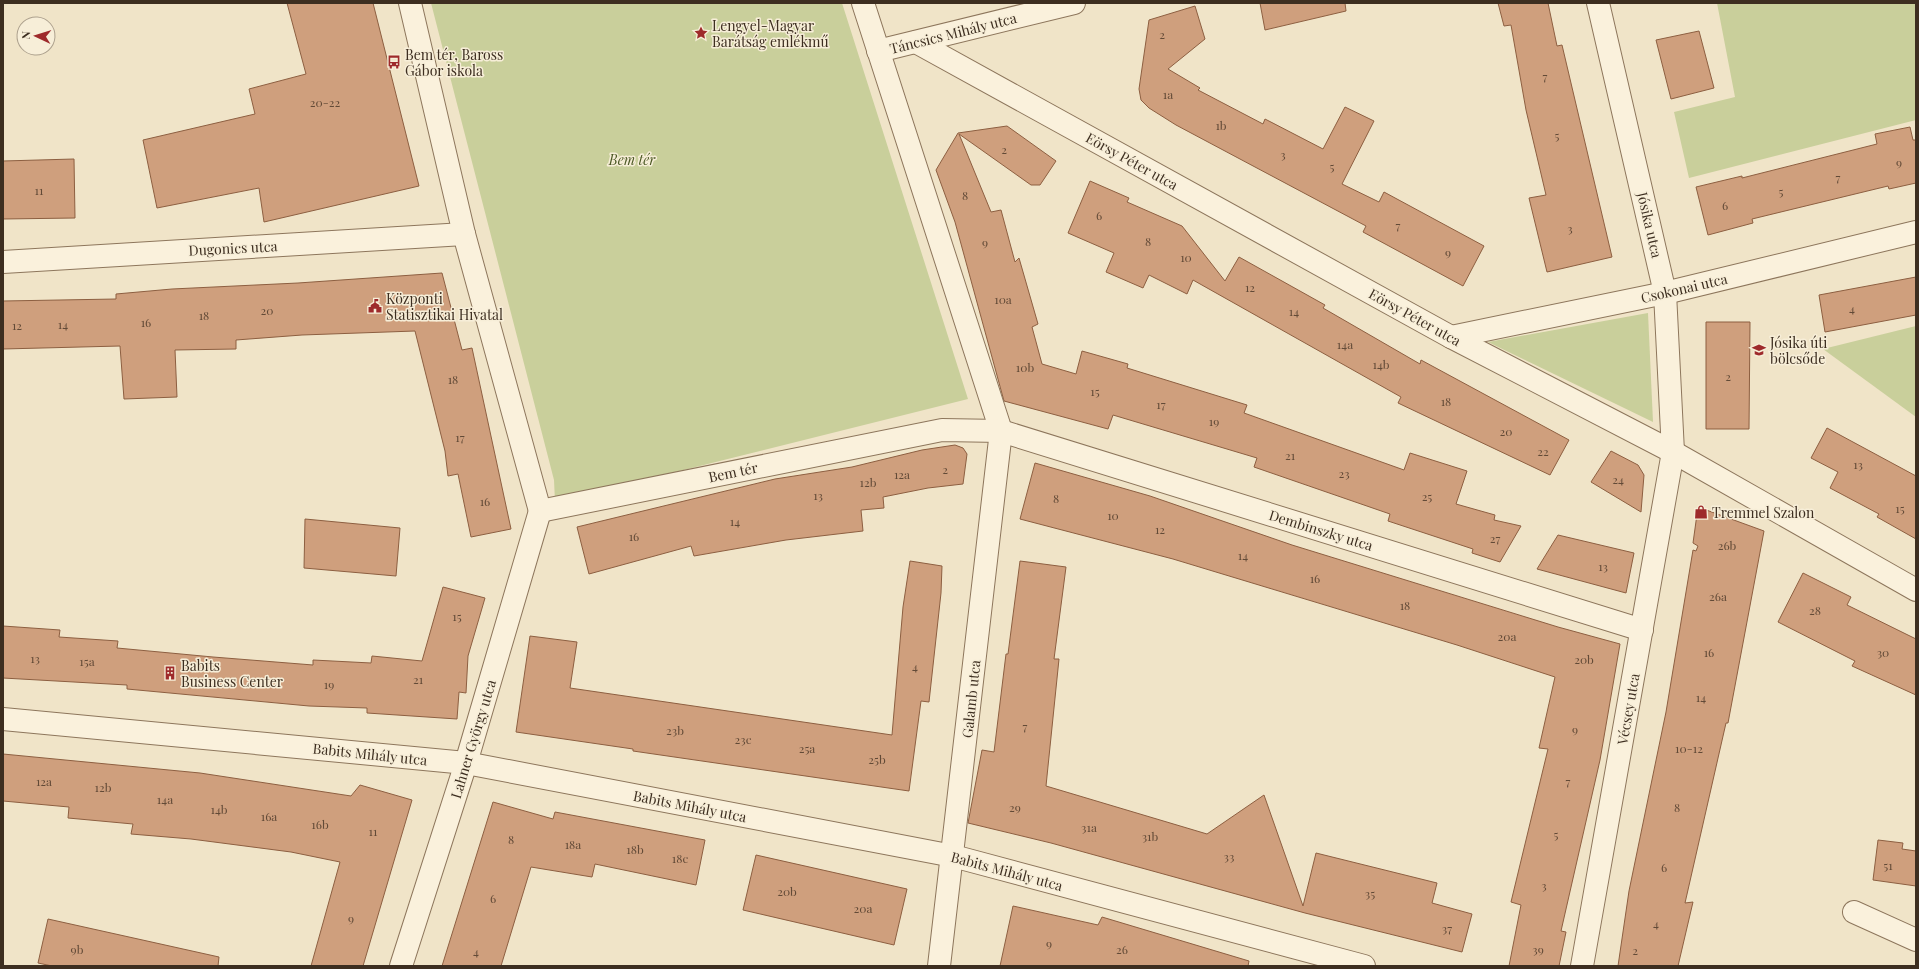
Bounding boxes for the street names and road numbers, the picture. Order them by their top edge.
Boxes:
street label: Táncsics Mihály utca [888,8,1018,58]
street label: Eörsy Péter utca [1083,128,1181,194]
street label: Jósika utca [1633,189,1667,260]
street label: Dugonics utca [188,236,278,260]
street label: Csokonai utca [1639,269,1729,307]
street label: Eörsy Péter utca [1366,284,1464,350]
street label: Bem tér [707,457,760,486]
street label: Dembinszky utca [1267,505,1375,555]
street label: Galamb utca [957,659,985,739]
street label: Vécsey utca [1612,672,1644,747]
street label: Lahner György utca [446,677,500,801]
street label: Babits Mihály utca [312,739,428,769]
street label: Babits Mihály utca [632,786,748,826]
street label: Babits Mihály utca [949,847,1065,895]

